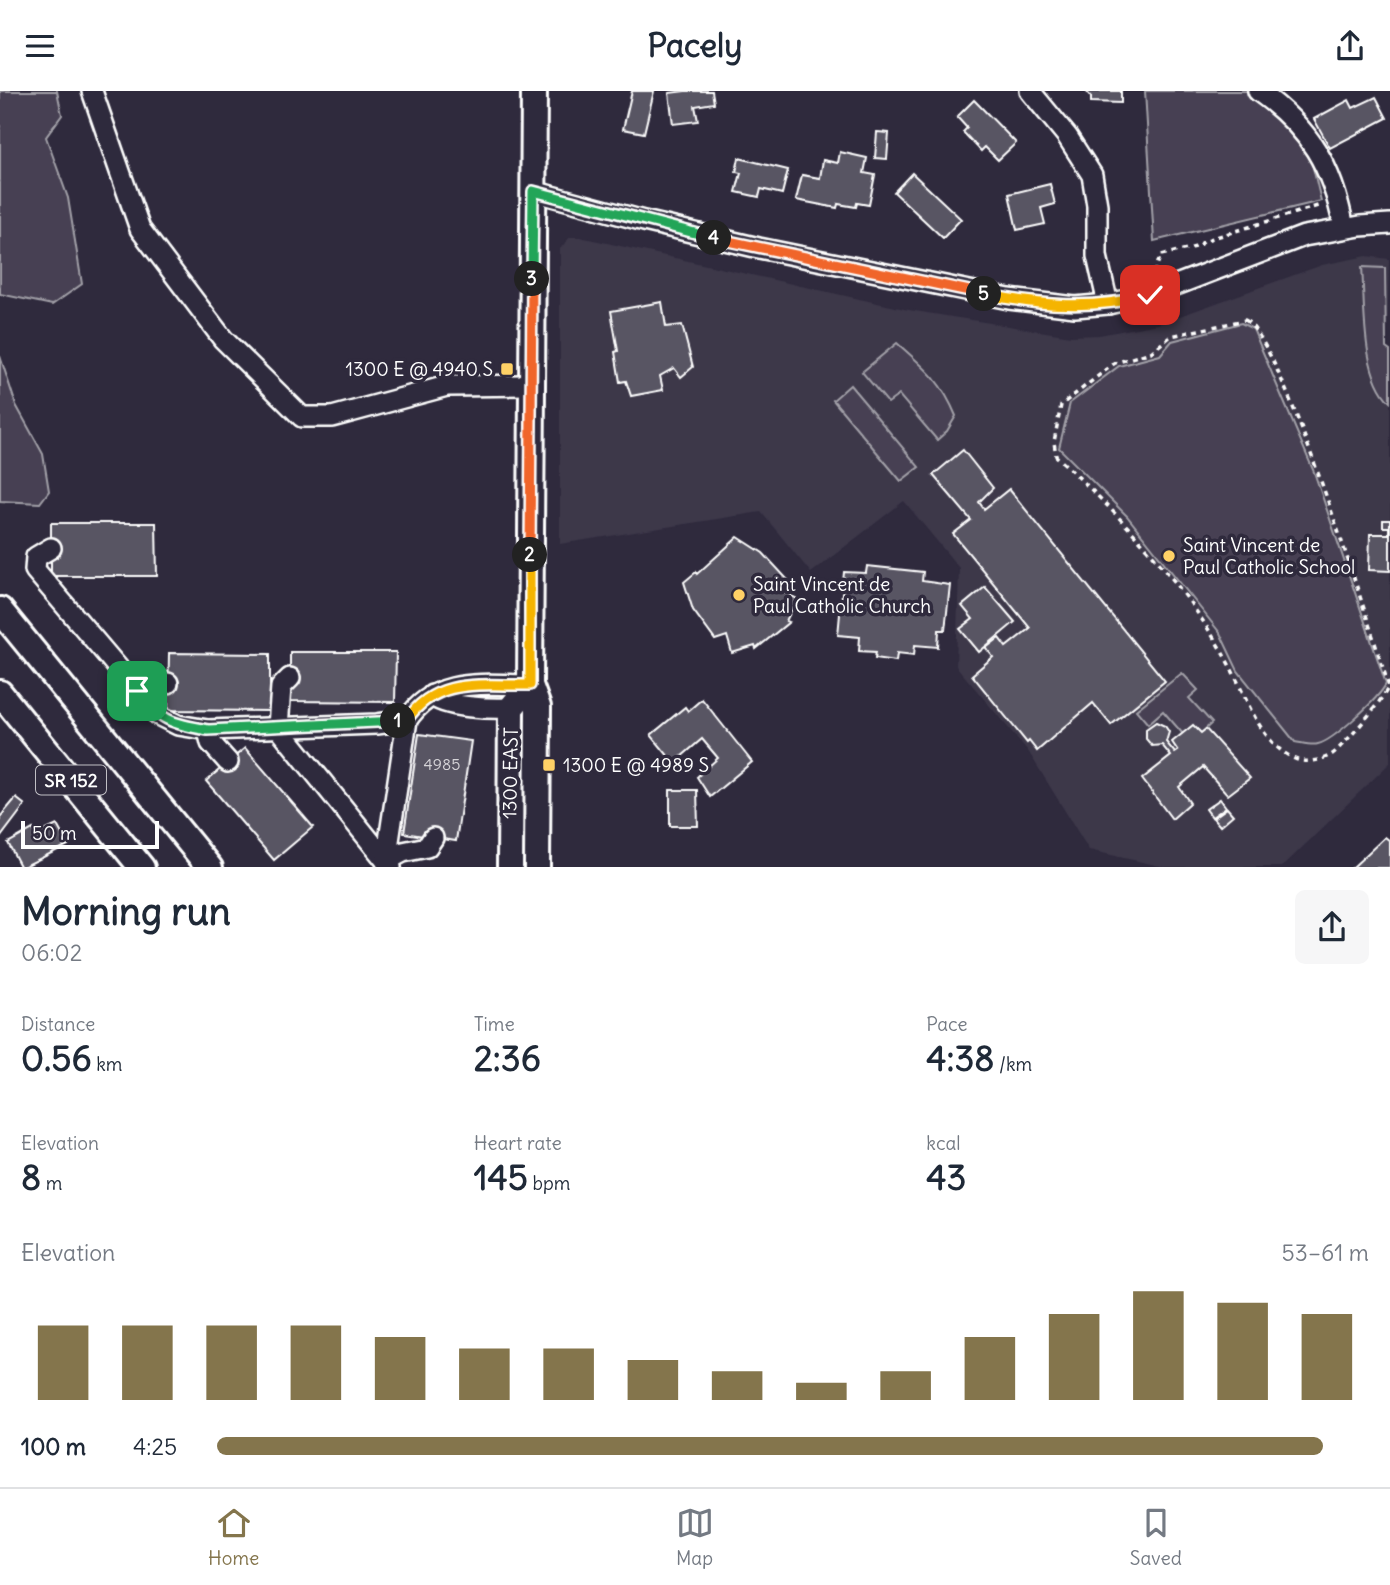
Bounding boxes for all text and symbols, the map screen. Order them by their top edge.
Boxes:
text: Pacely [648,25,742,66]
icon: menu [21,27,59,65]
icon: share [1331,27,1369,65]
pin: 4 [696,221,732,255]
text: 4 [708,225,719,249]
pin: 3 [514,261,550,297]
pin [1120,265,1180,325]
text: 3 [526,266,537,290]
icon: check [1131,276,1169,314]
pin: 5 [967,277,1002,311]
text: 5 [978,281,989,305]
place label: 1300 E @ 4940 S [345,357,493,381]
marker: 1300 E @ 4940 S [499,361,515,377]
place label: Saint Vincent de Paul Catholic School [1183,533,1355,579]
pin: 2 [512,538,548,573]
text: 2 [524,542,535,566]
marker: Saint Vincent de Paul Catholic School [1161,548,1177,564]
place label: Saint Vincent de Paul Catholic Church [753,572,931,618]
marker: Saint Vincent de Paul Catholic Church [731,587,747,603]
pin [107,661,167,721]
icon: arrive [118,672,156,710]
pin: 1 [380,703,416,739]
text: 1 [394,708,401,732]
street label: 1300 EAST [497,727,523,819]
place label: 1300 E @ 4989 S [563,753,709,777]
house number: 4985 [424,754,460,774]
marker: 1300 E @ 4989 S [541,757,557,773]
road number: SR 152 [36,765,106,795]
scale bar [21,818,159,850]
text: 50 m [32,821,77,845]
text: Morning run [21,888,231,935]
button: share [1295,890,1369,964]
text: 06:02 [21,938,82,967]
text: Distance [21,1012,95,1036]
text: Time [474,1012,515,1036]
text: Pace [926,1012,968,1036]
text: 0.56 [21,1036,92,1080]
text: 2:36 [474,1036,541,1080]
text: 4:38 [926,1036,995,1080]
text: km [92,1052,123,1076]
text: /km [995,1052,1032,1076]
text: Elevation [21,1131,99,1155]
text: Heart rate [474,1131,562,1155]
text: kcal [926,1131,961,1155]
text: 8 [21,1155,41,1199]
text: 145 [474,1155,528,1199]
text: 43 [926,1155,966,1199]
text: m [41,1171,62,1195]
text: bpm [528,1171,570,1195]
text: Elevation [21,1238,115,1267]
text: 53–61 m [1282,1238,1369,1267]
text: 100 m [21,1432,86,1461]
text: 4:25 [133,1432,177,1461]
tab: Home [208,1504,259,1570]
tab: Map [676,1504,714,1570]
tab: Saved [1130,1504,1182,1570]

